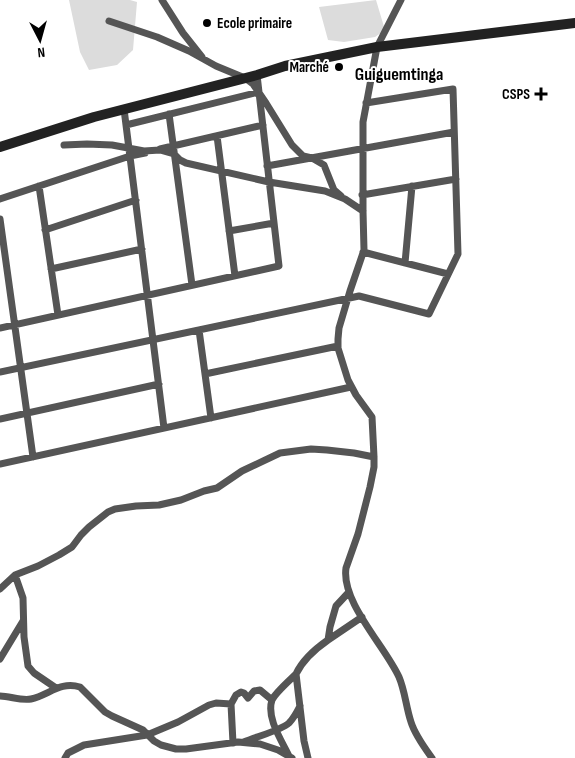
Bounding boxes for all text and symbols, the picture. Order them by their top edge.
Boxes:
place label: Ecole primaire [217,14,292,33]
north arrow [15,15,65,65]
marker: Ecole primaire [201,17,213,29]
text: N [37,44,46,61]
place label: Marché [290,58,329,77]
marker: Marché [333,61,345,73]
district label: Guiguemtinga [355,64,443,85]
place label: CSPS [502,85,530,104]
marker: CSPS [534,87,548,101]

